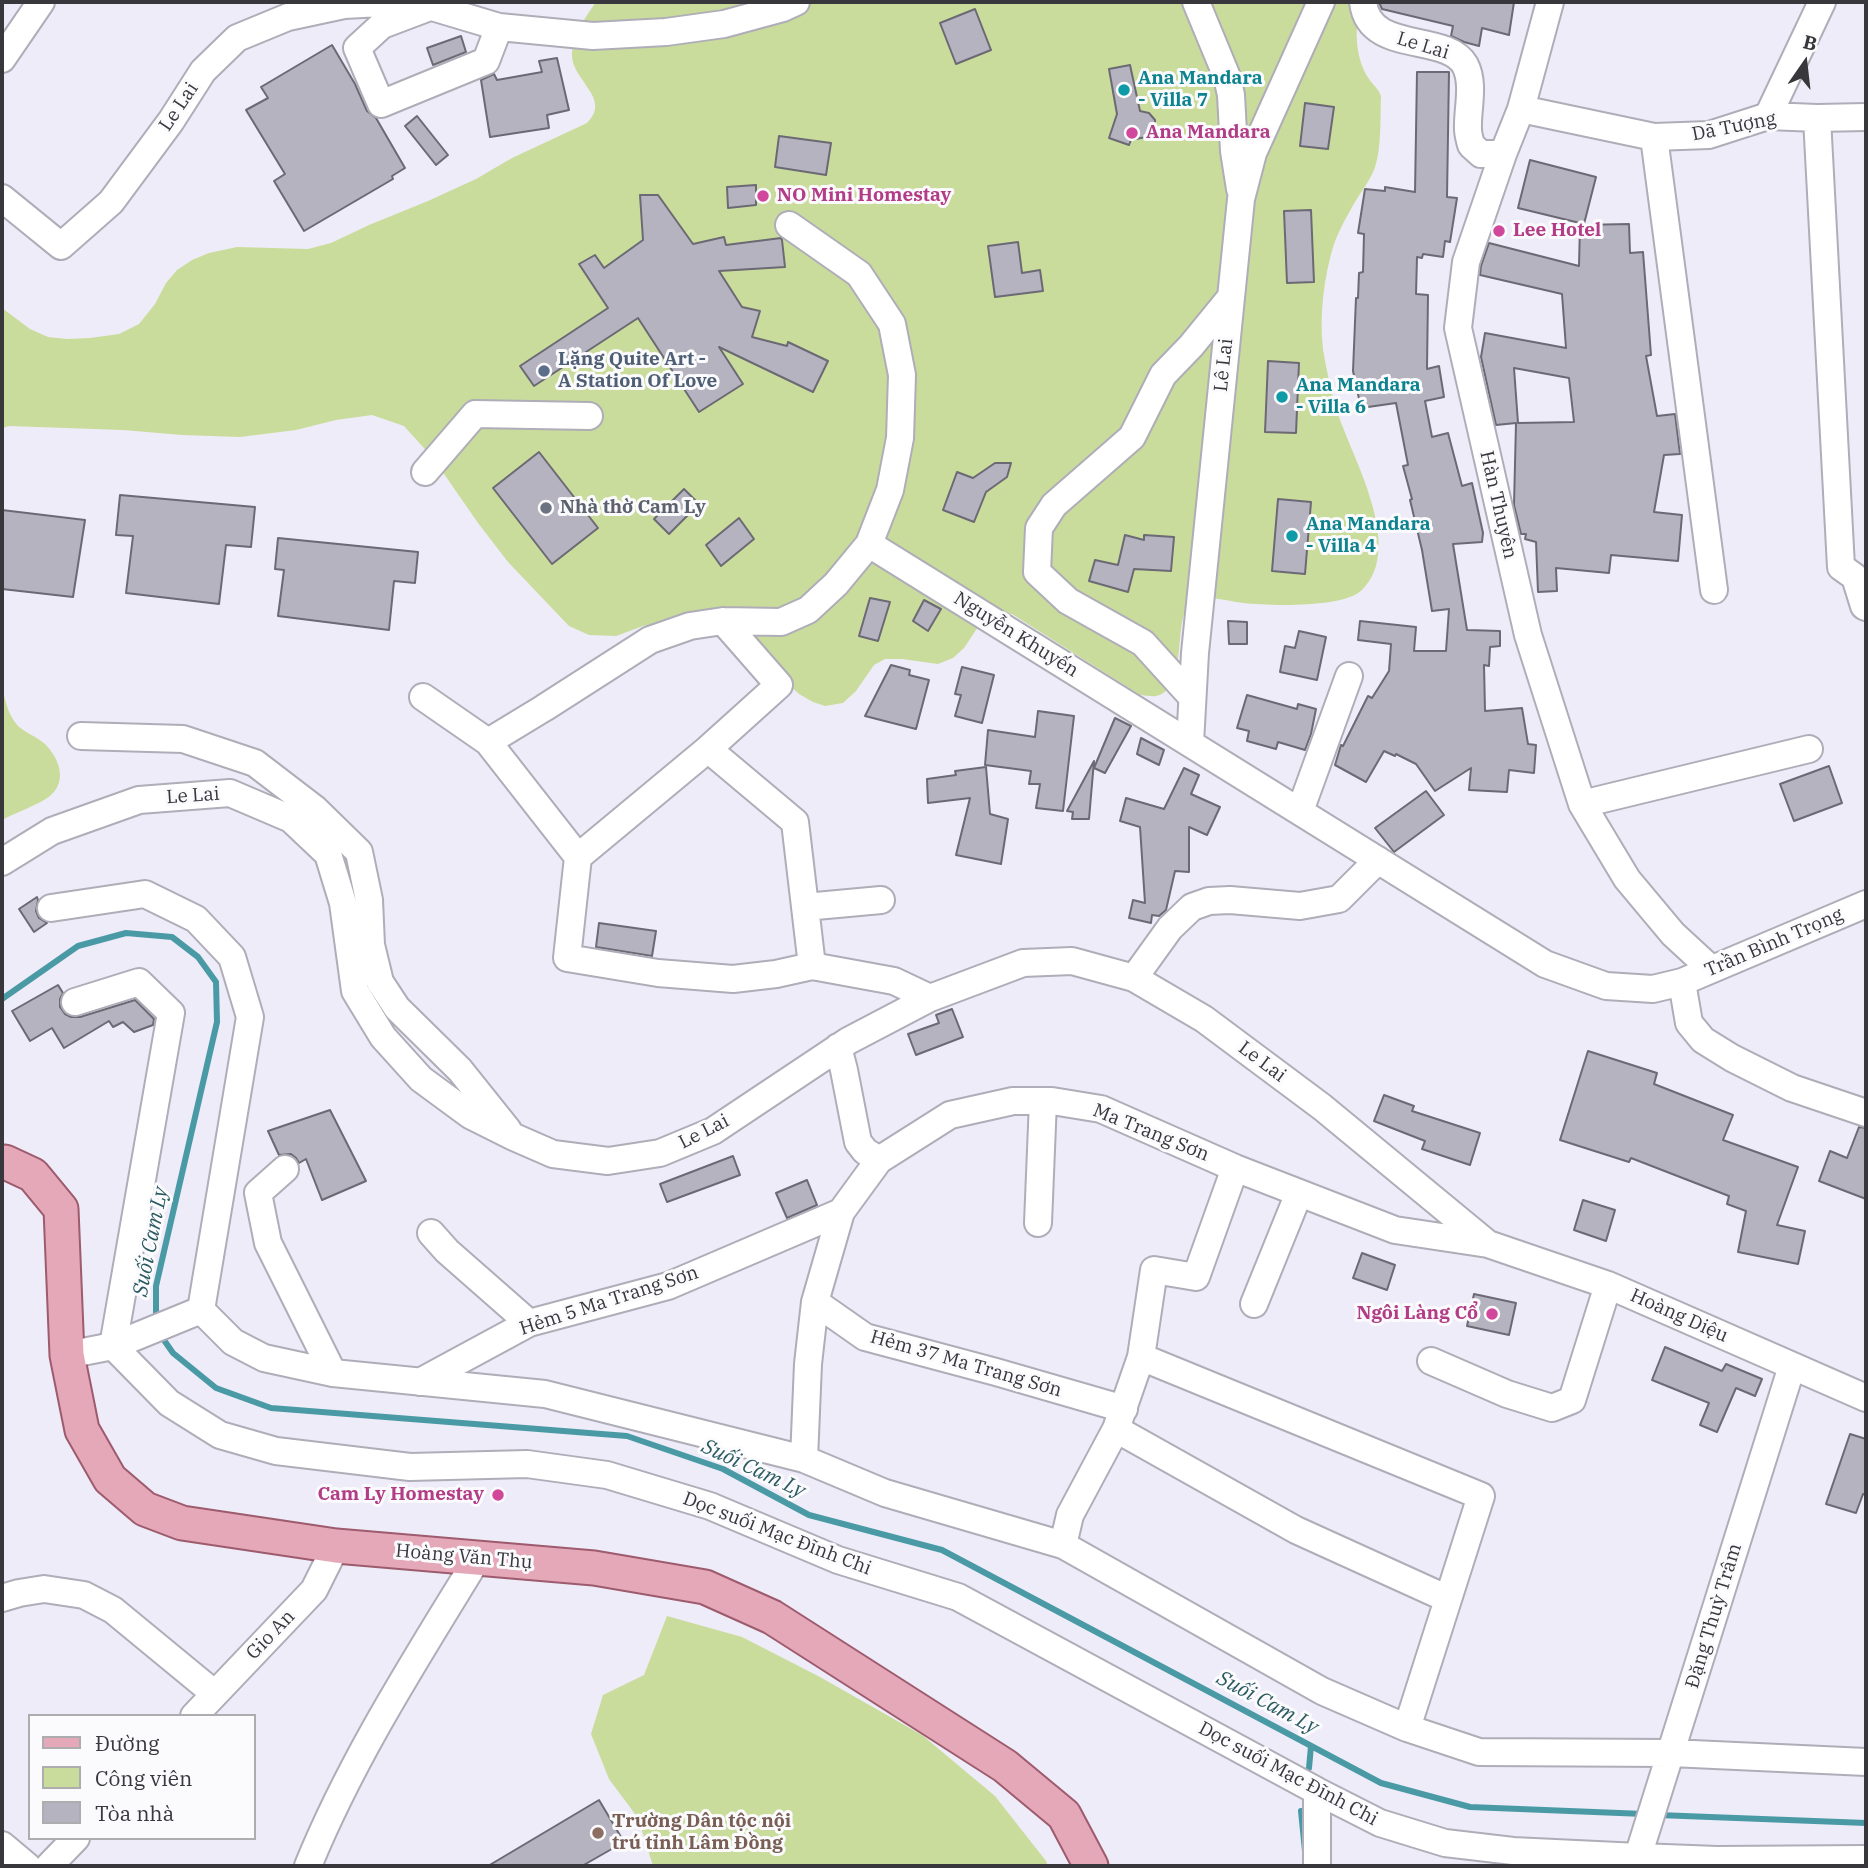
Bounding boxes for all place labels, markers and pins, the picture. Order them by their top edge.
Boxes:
place label: Ana Mandara - Villa 7 [1138,68,1263,112]
marker: Ana Mandara - Villa 7 [1116,82,1132,98]
place label: Ana Mandara [1146,122,1271,144]
marker: Ana Mandara [1124,125,1140,141]
place label: NO Mini Homestay [777,185,951,207]
marker: NO Mini Homestay [755,188,771,204]
place label: Lee Hotel [1513,220,1601,242]
marker: Lee Hotel [1491,223,1507,239]
place label: Lặng Quite Art - A Station Of Love [558,349,717,393]
marker: Lặng Quite Art - A Station Of Love [536,363,552,379]
place label: Ana Mandara - Villa 6 [1296,375,1421,419]
marker: Ana Mandara - Villa 6 [1274,389,1290,405]
place label: Nhà thờ Cam Ly [560,497,706,519]
marker: Nhà thờ Cam Ly [538,500,554,516]
place label: Ana Mandara - Villa 4 [1306,514,1431,558]
marker: Ana Mandara - Villa 4 [1284,528,1300,544]
place label: Ngôi Làng Cổ [1356,1303,1478,1325]
marker: Ngôi Làng Cổ [1484,1306,1500,1322]
place label: Cam Ly Homestay [318,1484,484,1506]
marker: Cam Ly Homestay [490,1487,506,1503]
place label: Trường Dân tộc nội trú tỉnh Lâm Đồng [612,1811,791,1855]
marker: Trường Dân tộc nội trú tỉnh Lâm Đồng [590,1825,606,1841]

